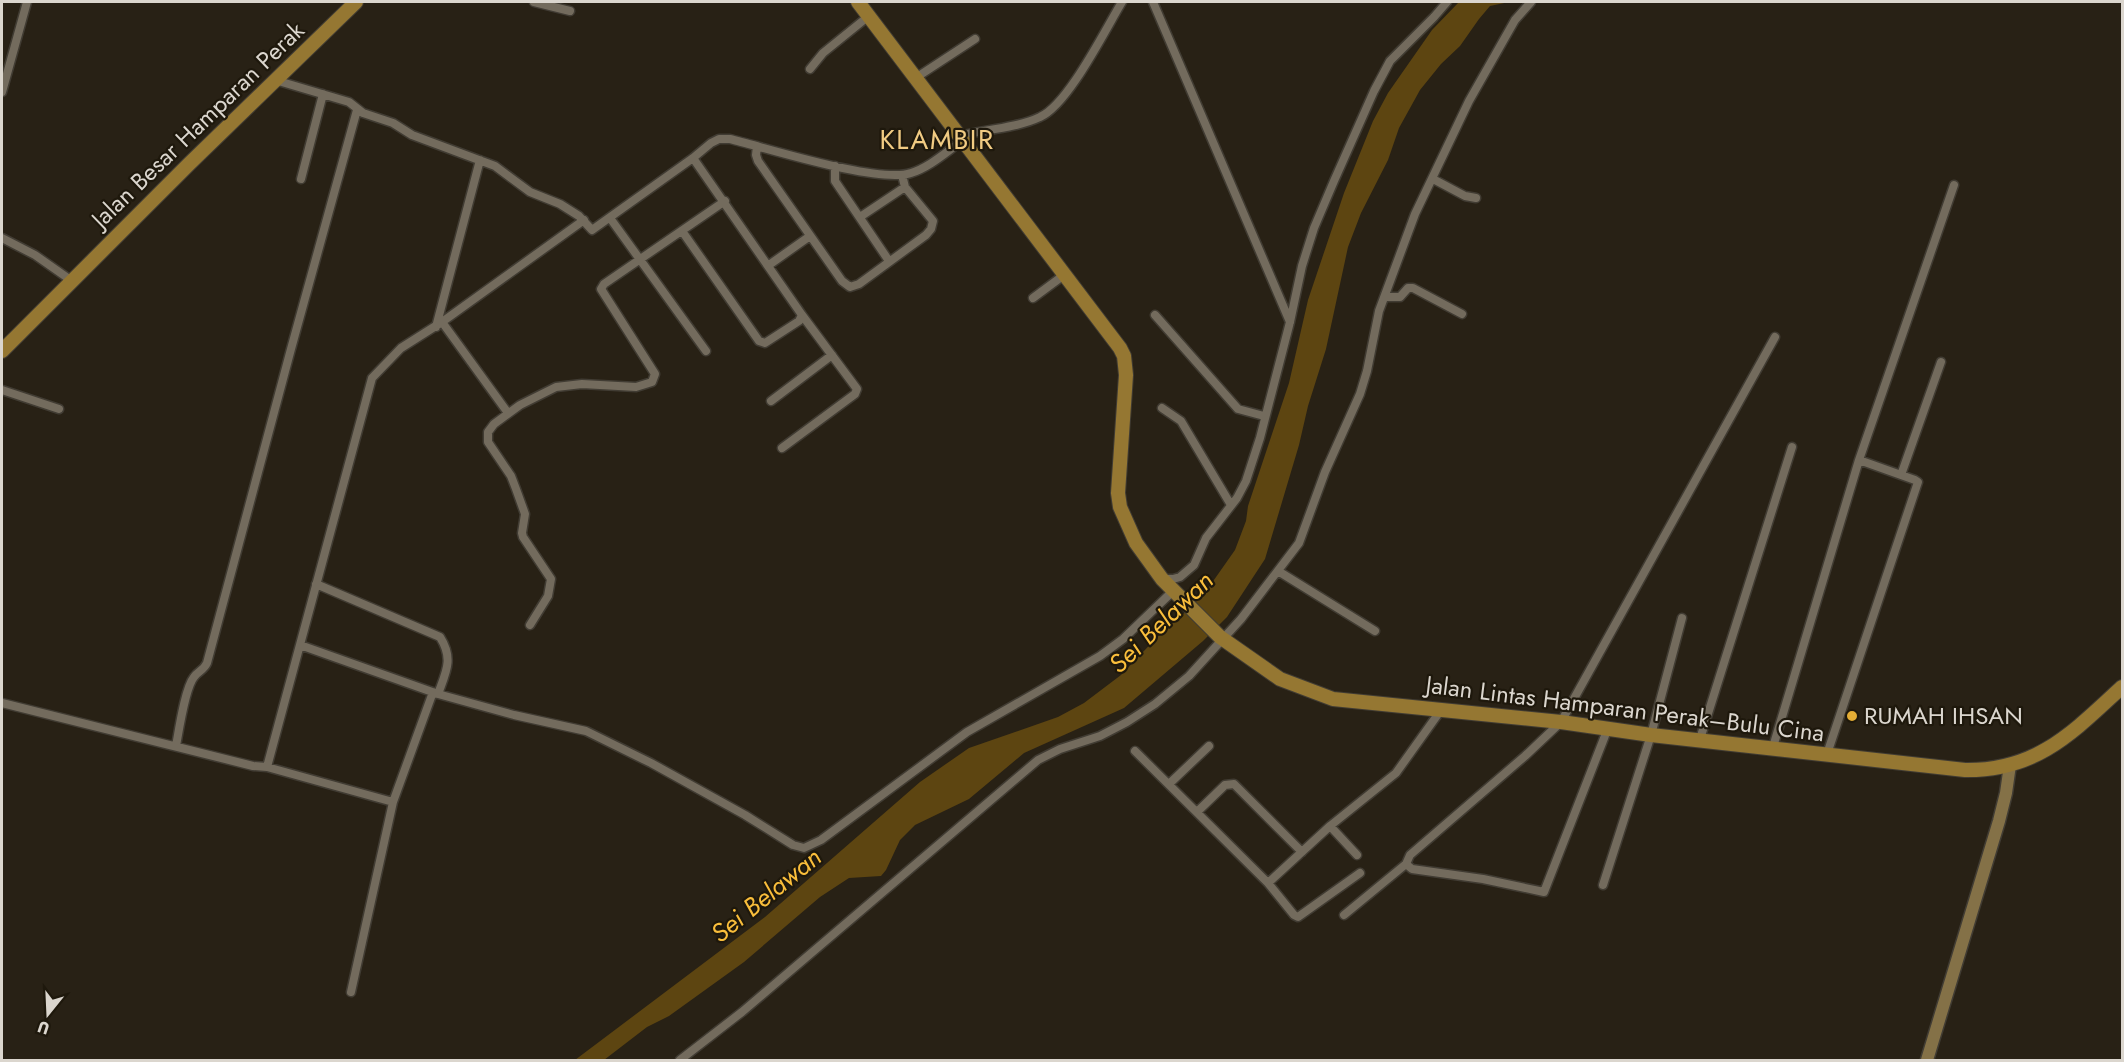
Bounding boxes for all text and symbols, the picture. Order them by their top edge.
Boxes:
street label: Jalan Besar Hamparan Perak [81,13,312,238]
district label: KLAMBIR [879,120,995,159]
water label: Sei Belawan [1100,562,1222,682]
street label: Jalan Lintas Hamparan Perak–Bulu Cina [1421,666,1826,750]
place label: RUMAH IHSAN [1864,698,2023,733]
marker: RUMAH IHSAN [1845,709,1859,723]
water label: Sei Belawan [702,838,830,952]
north arrow [18,984,78,1044]
text: U [35,1015,52,1040]

